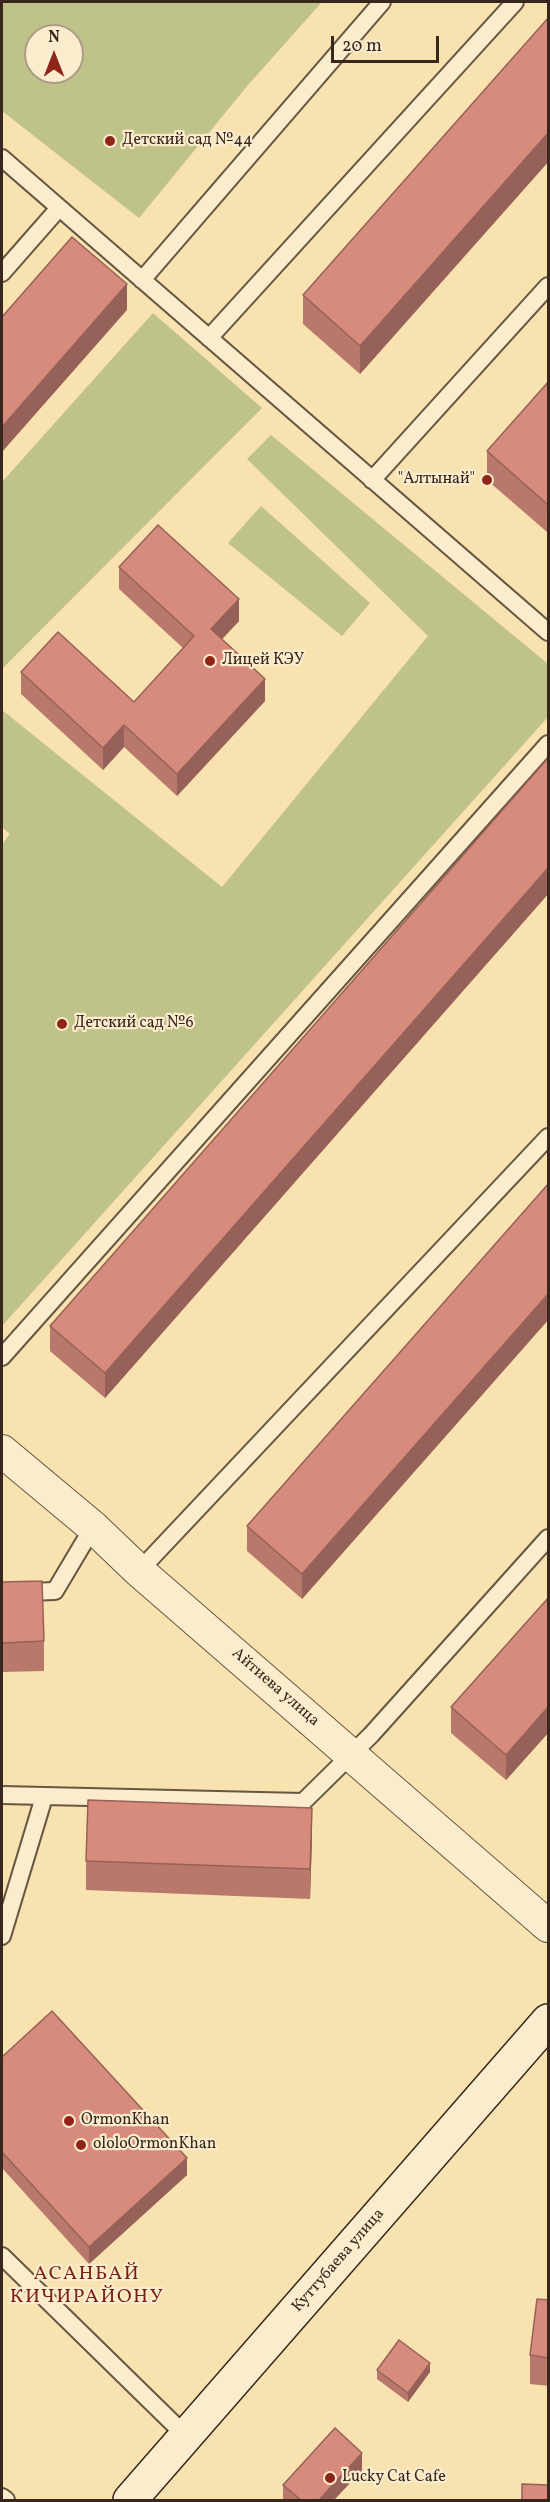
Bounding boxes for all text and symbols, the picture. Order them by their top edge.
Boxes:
north arrow [24,24,84,84]
scale bar [334,24,442,62]
text: N [48,27,60,49]
text: 20 m [342,34,382,59]
place label: Детский сад №44 [122,131,253,151]
marker: Детский сад №44 [103,134,117,148]
place label: "Алтынай" [398,470,475,490]
marker: "Алтынай" [480,473,494,487]
place label: Лицей КЭУ [222,651,304,671]
marker: Лицей КЭУ [203,654,217,668]
place label: Детский сад №6 [74,1014,194,1034]
marker: Детский сад №6 [55,1017,69,1031]
street label: Айтиева улица [227,1645,323,1731]
place label: OrmonKhan [81,2111,170,2131]
marker: OrmonKhan [62,2114,76,2128]
place label: ololoOrmonKhan [93,2135,216,2155]
marker: ololoOrmonKhan [74,2138,88,2152]
street label: Куттубаева улица [289,2205,389,2317]
district label: АСАНБАЙ КИЧИРАЙОНУ [10,2263,164,2310]
place label: Lucky Cat Cafe [342,2468,446,2488]
marker: Lucky Cat Cafe [323,2471,337,2485]

